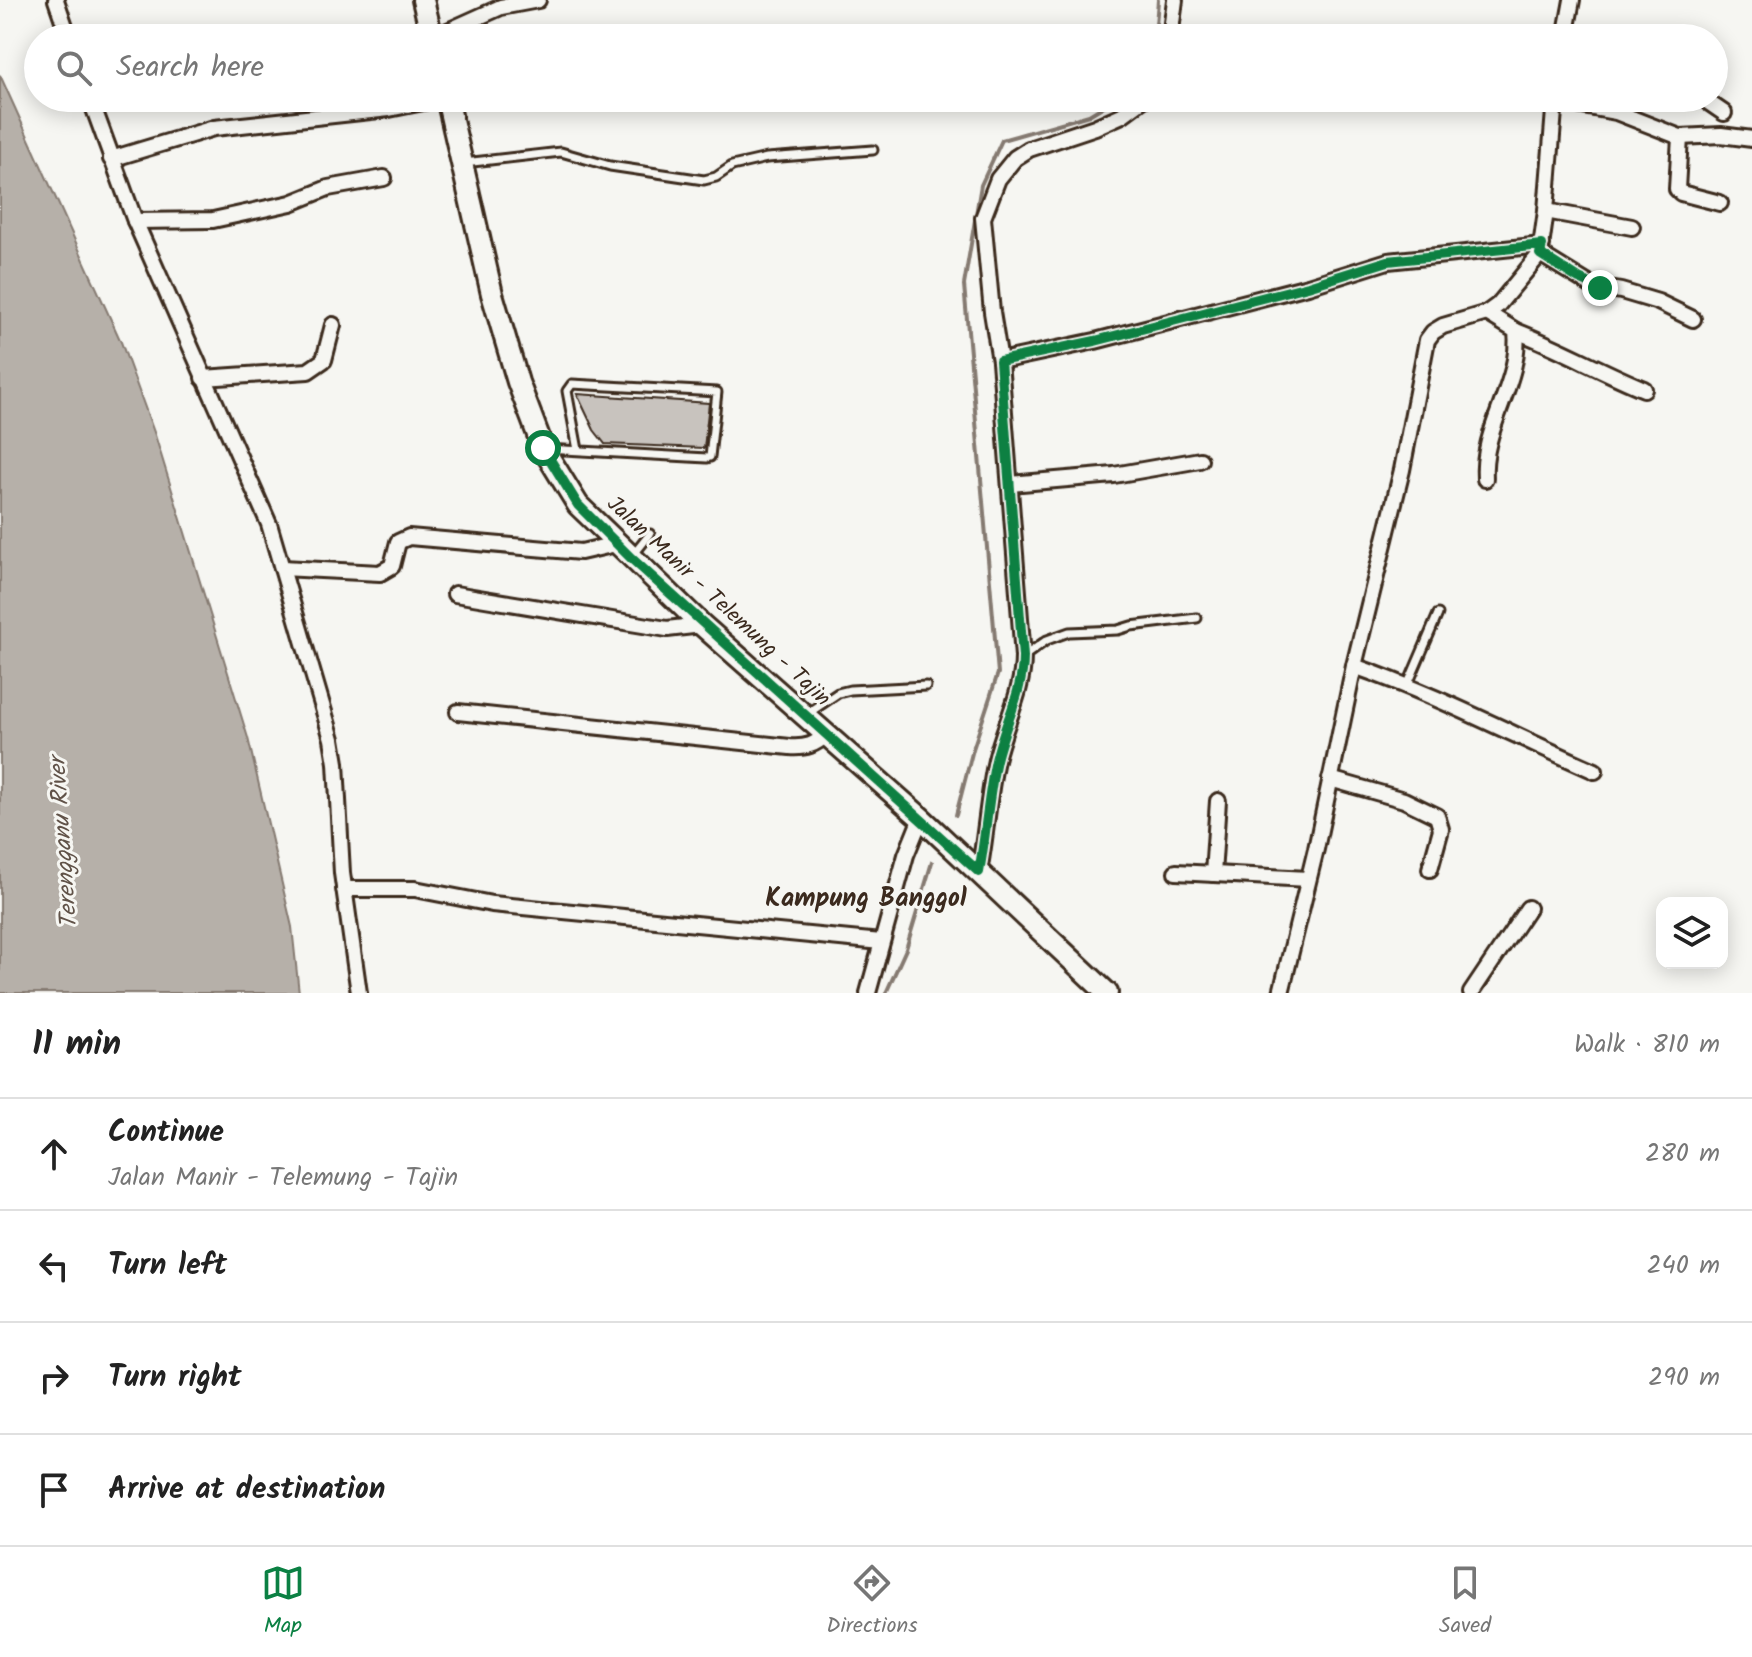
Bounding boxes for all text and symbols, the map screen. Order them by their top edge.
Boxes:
search box [24,24,1728,112]
text: Search here [116,44,264,92]
icon: search [52,46,96,90]
route end [1582,270,1618,306]
route start [525,430,561,466]
street label: Jalan Manir - Telemung - Tajin [598,488,838,716]
water label: Terengganu River [38,751,89,930]
district label: Kampung Banggol [765,878,967,920]
map controls [1656,897,1728,969]
button: layers [1656,897,1728,969]
text: 11 min [32,1018,121,1072]
text: Walk · 810 m [1574,1024,1720,1066]
text: Continue [108,1109,224,1157]
icon: ahead [32,1132,76,1176]
text: 280 m [1645,1133,1720,1175]
text: Jalan Manir - Telemung - Tajin [108,1157,458,1199]
text: Turn left [108,1242,227,1290]
icon: left [32,1244,76,1288]
text: 240 m [1646,1245,1720,1287]
text: Turn right [108,1354,241,1402]
icon: right [32,1356,76,1400]
text: 290 m [1648,1357,1720,1399]
text: Arrive at destination [108,1466,385,1514]
icon: arrive [32,1468,76,1512]
tab: Map [261,1561,305,1644]
tab: Directions [826,1561,918,1644]
tab: Saved [1439,1561,1491,1644]

